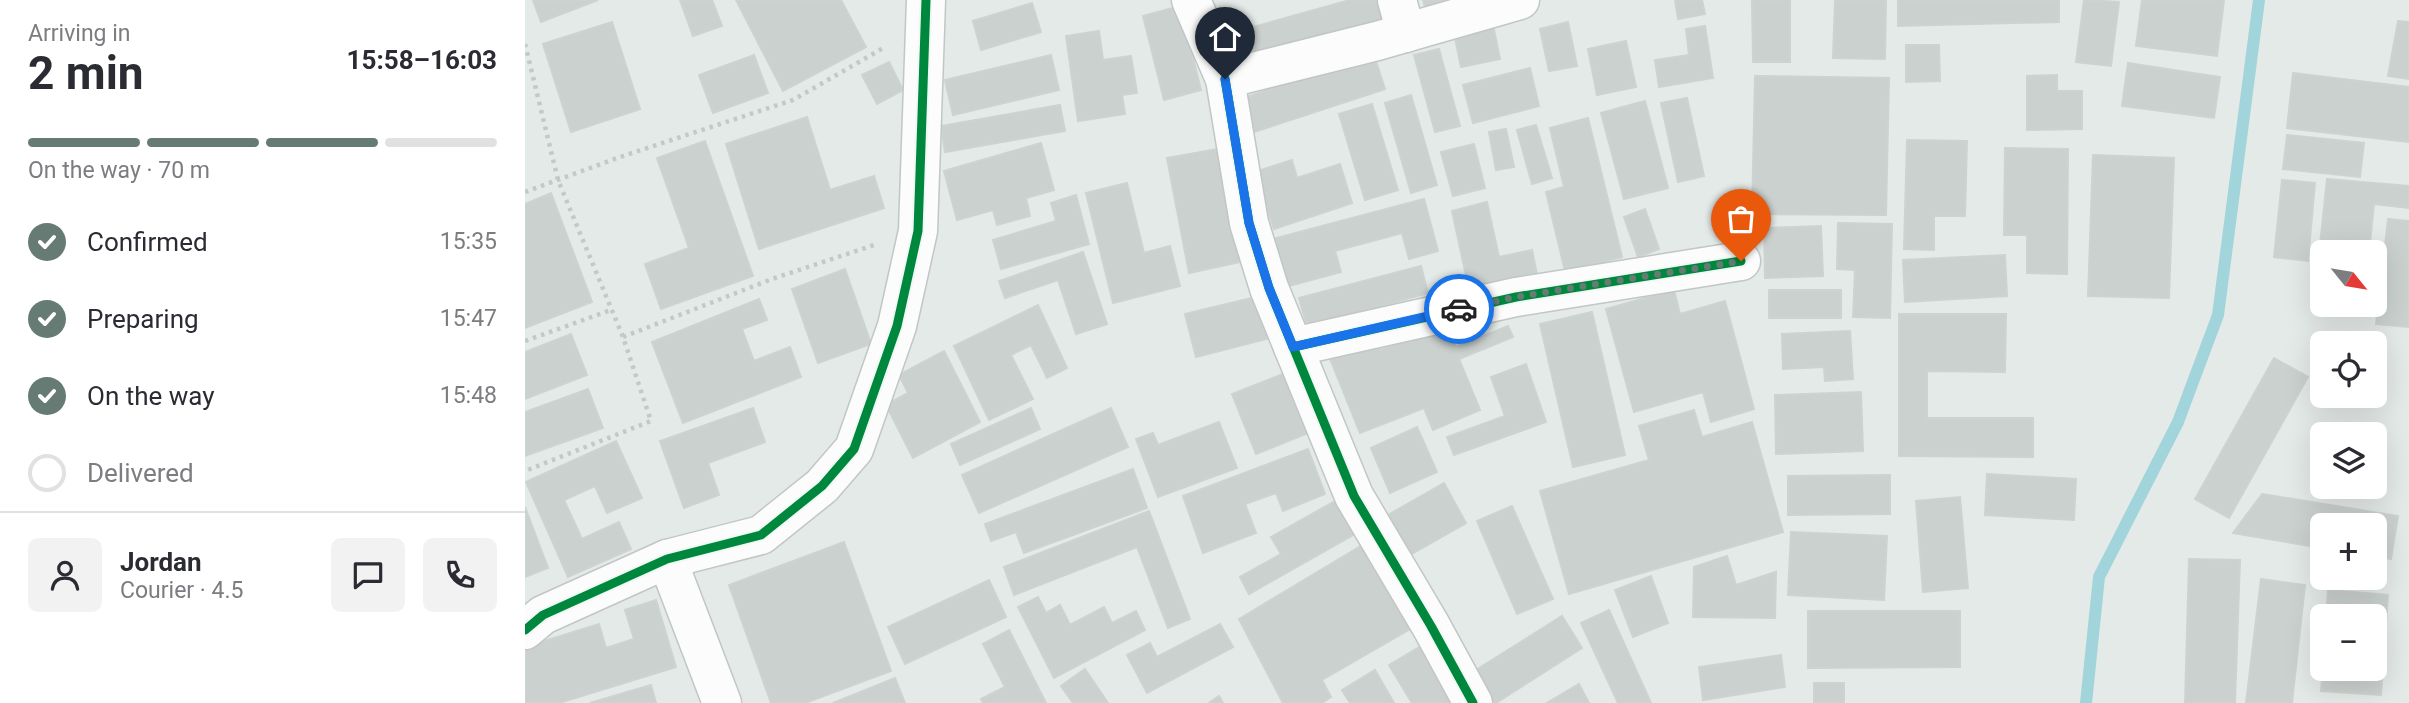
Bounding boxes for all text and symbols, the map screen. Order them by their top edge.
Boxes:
pin [1195,7,1255,79]
icon: home [1206,18,1244,56]
text: Arriving in [28,20,131,47]
text: 15:58–16:03 [347,45,497,75]
text: 2 min [28,46,144,100]
text: On the way · 70 m [28,157,210,184]
pin [1711,189,1771,261]
icon: bag [1722,200,1760,238]
icon: check [28,223,66,261]
text: Confirmed [87,227,208,257]
text: 15:35 [440,228,497,255]
north arrow [2310,240,2387,317]
map controls [2310,240,2387,681]
courier [1424,274,1494,344]
icon: car [1440,290,1478,328]
icon: check [28,300,66,338]
text: Preparing [87,304,199,334]
text: 15:47 [440,305,497,332]
button: locate [2310,331,2387,408]
icon: check [28,377,66,415]
text: On the way [87,381,215,411]
text: 15:48 [440,382,497,409]
button: layers [2310,422,2387,499]
text: Delivered [87,458,194,488]
button: + [2310,513,2387,590]
button: person [28,538,102,612]
button: chat [331,538,405,612]
button: phone [423,538,497,612]
text: Jordan [120,547,202,577]
text: Courier · 4.5 [120,577,243,604]
button: − [2310,604,2387,681]

